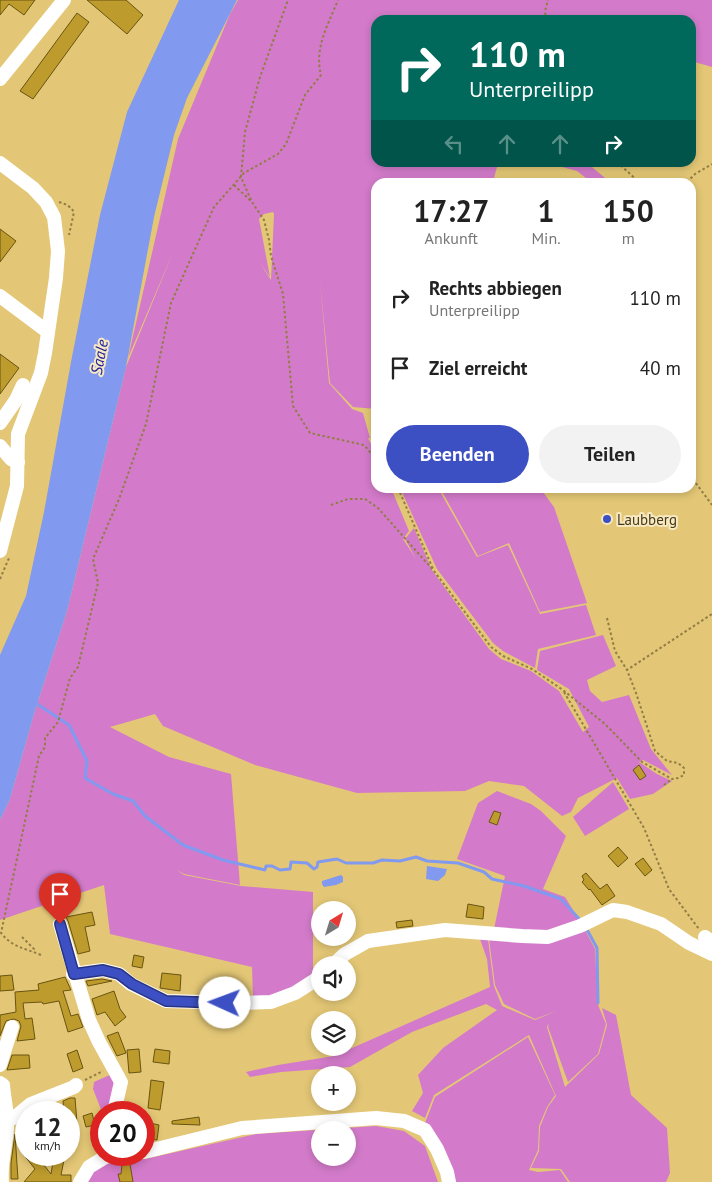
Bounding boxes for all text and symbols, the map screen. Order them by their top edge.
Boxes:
text: 110 m [469,31,566,77]
icon: right [386,35,451,100]
text: Unterpreilipp [469,75,594,103]
icon: left [440,130,468,158]
icon: ahead [493,130,521,158]
icon: ahead [546,130,574,158]
icon: right [599,130,627,158]
text: 17:27 [413,191,489,230]
text: 1 [538,191,555,230]
text: 150 [603,191,654,230]
text: Ankunft [425,228,478,248]
text: Min. [531,228,561,248]
text: m [622,228,635,248]
text: Rechts abbiegen [429,276,562,300]
icon: right [386,284,414,312]
text: 110 m [629,286,681,310]
text: Unterpreilipp [429,300,520,320]
water label: Saale [86,337,112,376]
icon: arrive [386,354,414,382]
text: Ziel erreicht [429,356,527,380]
text: 40 m [640,356,681,380]
button: Beenden [386,425,529,483]
button: Teilen [539,425,681,483]
place label: Laubberg [617,510,677,529]
marker: Laubberg [601,513,613,525]
pin [39,873,81,924]
icon: arrive [46,880,74,908]
north arrow [311,901,356,946]
map controls [311,901,356,1166]
button: sound [311,956,356,1001]
position arrow [198,976,250,1028]
button: layers [311,1011,356,1056]
button: + [311,1066,356,1111]
speed limit sign: 20 [90,1101,155,1166]
text: 12 [33,1111,62,1143]
button: − [311,1121,356,1166]
text: km/h [34,1138,61,1153]

